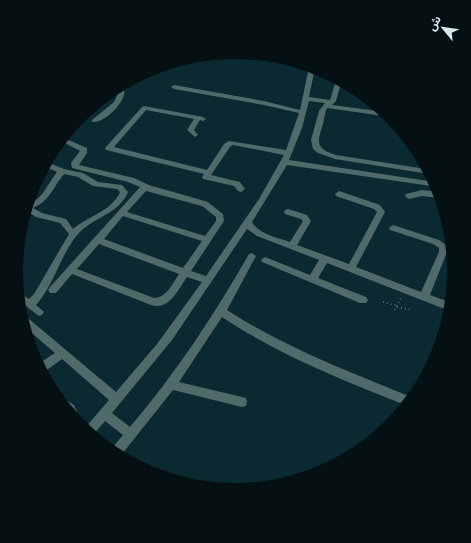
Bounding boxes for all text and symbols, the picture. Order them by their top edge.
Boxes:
north arrow [423,8,463,48]
text: ش [426,14,444,33]

